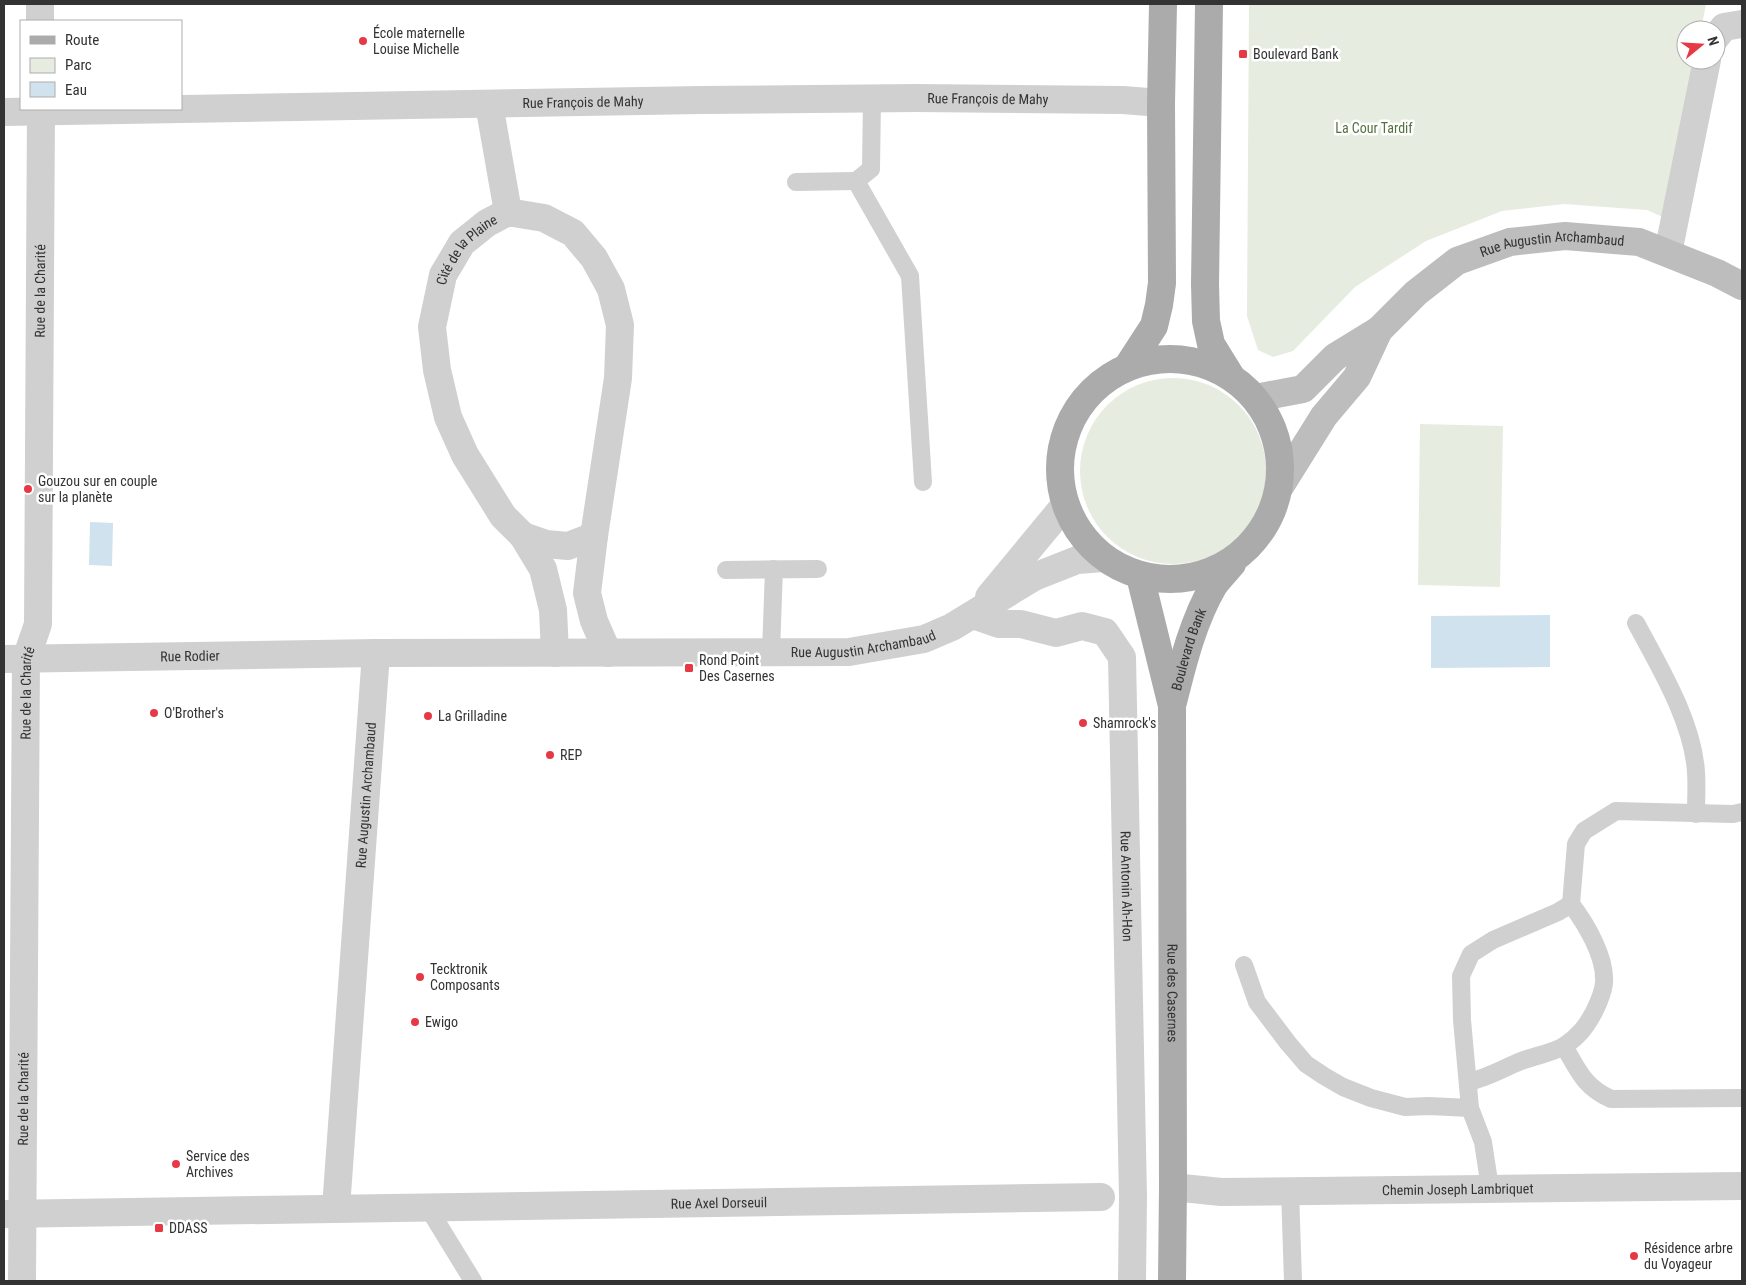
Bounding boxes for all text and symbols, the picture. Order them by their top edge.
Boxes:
legend [20,20,182,110]
north arrow [1676,20,1726,70]
place label: École maternelle Louise Michelle [373,24,465,57]
text: Route [65,31,99,49]
text: N [1704,34,1722,48]
marker: École maternelle Louise Michelle [357,35,369,47]
place label: Boulevard Bank [1253,46,1339,62]
marker: Boulevard Bank [1237,48,1249,60]
text: Parc [65,56,92,74]
text: Eau [65,81,87,99]
street label: Rue François de Mahy [927,90,1049,107]
street label: Rue François de Mahy [522,93,644,111]
park label: La Cour Tardif [1335,120,1413,136]
street label: Cité de la Plaine [433,211,500,286]
street label: Rue Augustin Archambaud [1478,228,1625,260]
street label: Rue de la Charité [32,244,48,338]
place label: Gouzou sur en couple sur la planète [38,473,158,505]
marker: Gouzou sur en couple sur la planète [22,483,34,495]
street label: Boulevard Bank [1168,605,1210,692]
street label: Rue Augustin Archambaud [791,627,938,660]
street label: Rue de la Charité [17,644,38,740]
street label: Rue Rodier [160,648,220,664]
place label: Rond Point Des Casernes [699,652,775,684]
marker: Rond Point Des Casernes [683,662,695,674]
place label: O'Brother's [164,705,224,721]
marker: O'Brother's [148,707,160,719]
place label: La Grilladine [438,708,507,724]
marker: La Grilladine [422,710,434,722]
place label: Shamrock's [1093,715,1157,731]
marker: Shamrock's [1077,717,1089,729]
street label: Rue Augustin Archambaud [353,722,379,869]
place label: REP [560,747,582,763]
marker: REP [544,749,556,761]
street label: Rue Antonin Ah-Hon [1118,831,1136,942]
street label: Rue des Casernes [1164,944,1181,1043]
place label: Tecktronik Composants [430,961,500,993]
marker: Tecktronik Composants [414,971,426,983]
place label: Ewigo [425,1014,458,1030]
marker: Ewigo [409,1016,421,1028]
street label: Rue de la Charité [15,1052,31,1146]
place label: Service des Archives [186,1148,250,1180]
marker: Service des Archives [170,1158,182,1170]
street label: Chemin Joseph Lambriquet [1382,1180,1534,1198]
street label: Rue Axel Dorseuil [671,1194,767,1212]
place label: DDASS [169,1220,207,1236]
marker: DDASS [153,1222,165,1234]
place label: Résidence arbre du Voyageur [1644,1240,1733,1272]
marker: Résidence arbre du Voyageur [1628,1250,1640,1262]

